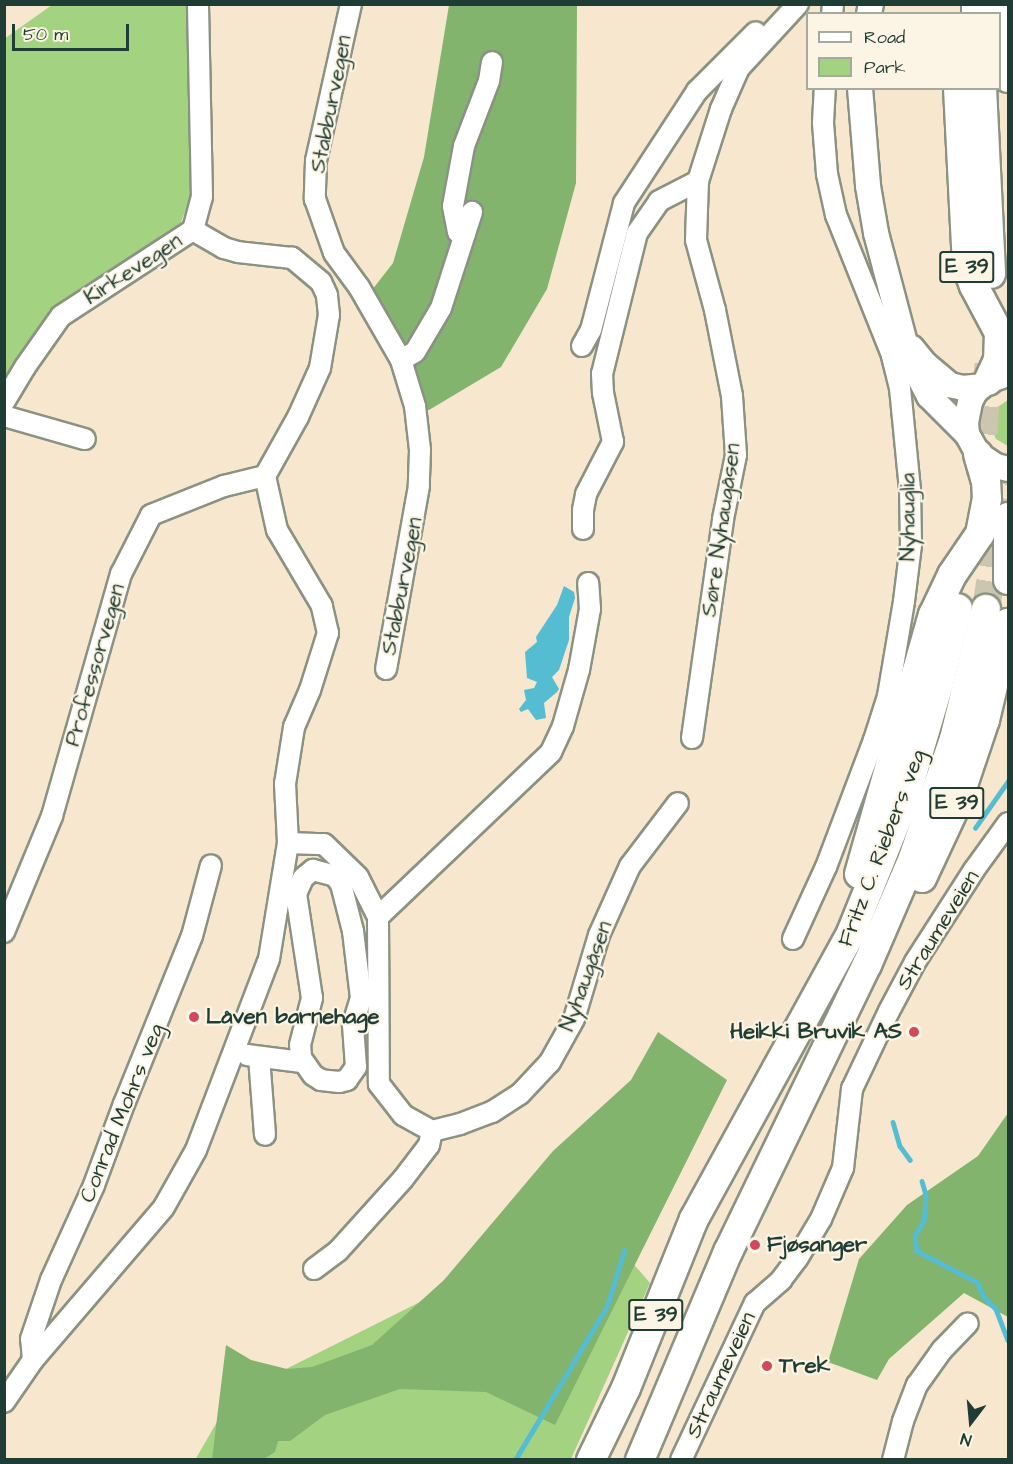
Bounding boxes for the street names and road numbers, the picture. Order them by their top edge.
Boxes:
street label: Stabburvegen [305,33,357,175]
street label: Kirkevegen [79,227,187,311]
road number: E 39 [938,249,996,285]
street label: Søre Nyhaugåsen [696,442,746,618]
street label: Nyhauglia [895,473,921,561]
street label: Stabburvegen [376,515,428,657]
street label: Professorvegen [59,581,131,749]
street label: Fritz C. Riebers veg [832,746,932,950]
road number: E 39 [928,785,986,821]
street label: Straumeveien [891,865,985,995]
street label: Nyhaugåsen [554,917,618,1035]
street label: Conrad Mohrs veg [74,1020,170,1206]
road number: E 39 [628,1297,684,1333]
street label: Straumeveien [680,1308,762,1442]

